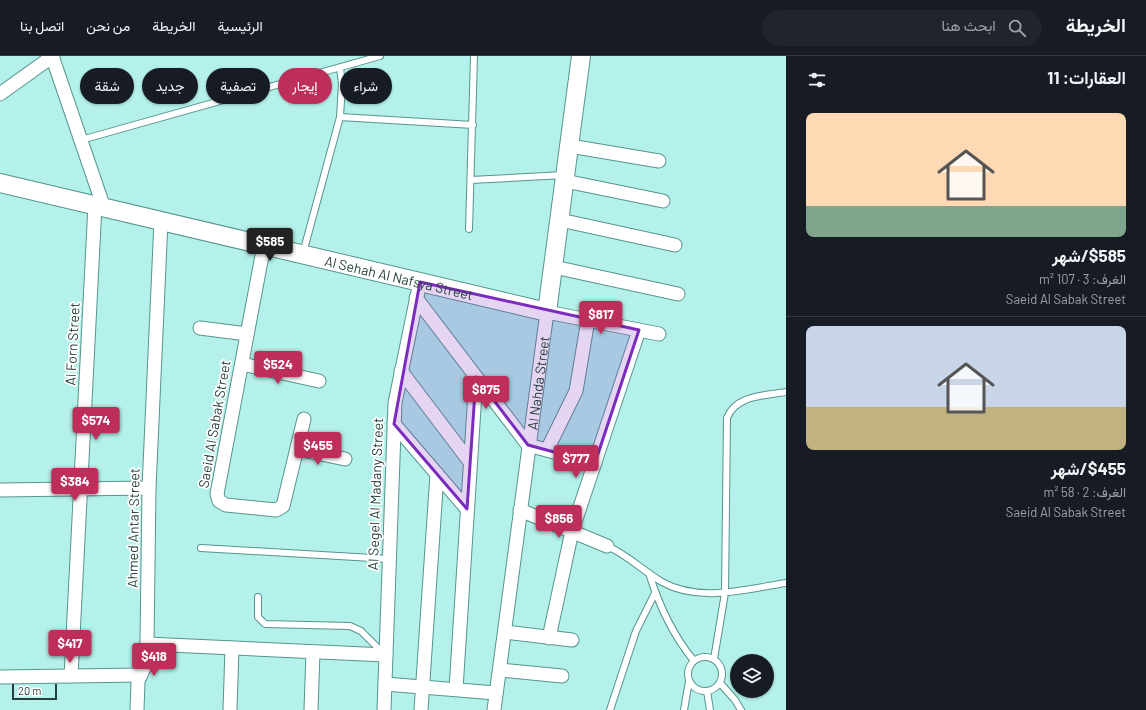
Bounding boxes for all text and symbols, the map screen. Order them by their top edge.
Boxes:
search box [762,10,1042,46]
text: الخريطة [1066,13,1126,36]
text: ابحث هنا [941,16,996,34]
text: اتصل بنا [20,17,64,34]
text: من نحن [86,17,130,34]
text: الخريطة [152,17,196,34]
text: الرئيسية [218,17,263,34]
icon: search [1006,17,1028,39]
text: العقارات: 11 [1047,67,1126,87]
chip: شقة [80,68,134,104]
chip: جديد [142,68,198,104]
chip: تصفية [206,68,270,104]
chip: إيجار [278,68,332,104]
chip: شراء [340,68,392,104]
icon: filters [806,69,828,91]
icon: home [930,139,1002,211]
pin: $585 [246,228,294,262]
text: $585 [256,233,284,249]
text: $585/شهر [1052,245,1126,265]
street label: Al Sehah Al Nafsya Street [323,251,475,303]
text: الغرف: 3 · 107 m² [1039,271,1126,287]
text: Saeid Al Sabak Street [1006,291,1126,307]
pin: $817 [577,301,625,335]
street label: Al Forn Street [61,302,83,386]
text: $817 [588,306,614,322]
street label: Al Nahda Street [523,335,552,431]
pin: $524 [254,351,302,385]
icon: home [930,352,1002,424]
text: $524 [263,356,293,372]
street label: Saeid Al Sabak Street [194,359,234,489]
pin: $875 [462,376,510,410]
text: $875 [472,381,500,397]
pin: $574 [72,407,120,441]
text: $574 [82,412,110,428]
street label: Al Segel Al Madany Street [364,417,386,571]
pin: $455 [294,432,342,466]
text: $455 [303,437,333,453]
pin: $777 [552,445,600,479]
text: $777 [563,450,589,466]
text: $455/شهر [1051,458,1126,478]
pin: $384 [51,468,99,502]
street label: Ahmed Antar Street [123,468,143,588]
text: $384 [60,473,90,489]
text: الغرف: 2 · 58 m² [1043,484,1126,500]
text: Saeid Al Sabak Street [1006,504,1126,520]
pin: $856 [535,505,583,539]
text: $856 [545,510,573,526]
pin: $417 [46,630,94,664]
text: $417 [57,635,83,651]
pin: $418 [130,643,178,677]
text: $418 [141,648,167,664]
map controls [730,654,774,698]
button: layers [730,654,774,698]
scale bar [12,682,57,701]
text: 20 m [18,684,41,697]

